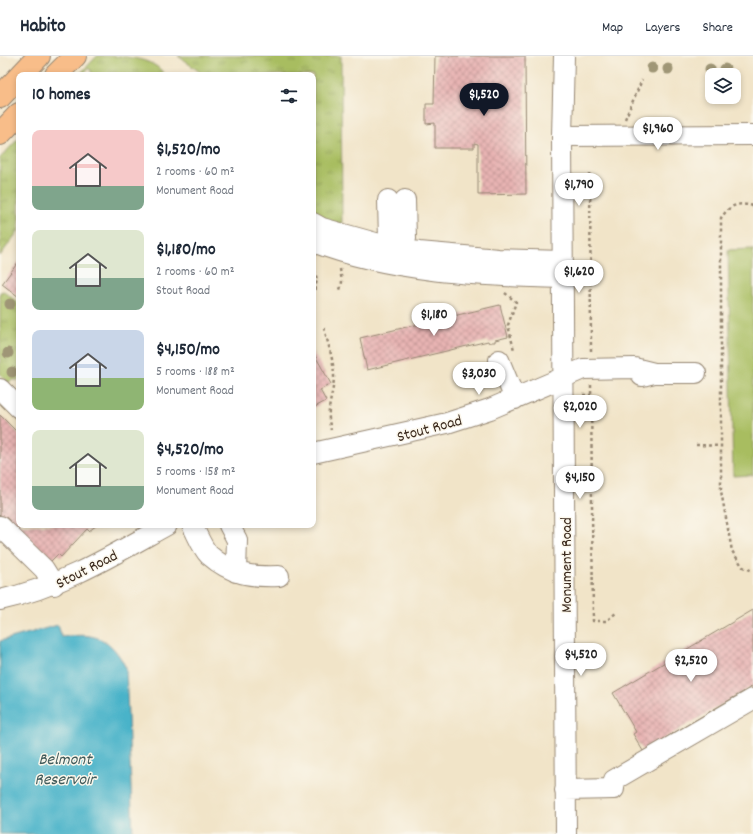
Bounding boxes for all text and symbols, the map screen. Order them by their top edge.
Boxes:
text: Habito [20,14,66,41]
text: Map [602,18,623,38]
text: Layers [645,18,680,38]
text: Share [702,18,733,38]
map controls [705,68,741,104]
button: layers [705,68,741,104]
pin: $1,520 [451,83,517,117]
text: 10 homes [32,84,91,108]
icon: filters [278,85,300,107]
text: $1,520 [469,86,499,105]
pin: $1,960 [625,117,691,151]
text: $1,960 [642,120,674,139]
text: $1,520/mo [156,139,220,163]
icon: home [64,146,112,194]
text: 2 rooms · 60 m² [156,163,234,182]
pin: $1,790 [546,173,612,207]
text: $1,790 [564,176,594,195]
text: Monument Road [156,182,234,201]
text: $1,180/mo [156,239,215,263]
icon: home [64,246,112,294]
pin: $1,620 [546,260,612,294]
text: 2 rooms · 60 m² [156,263,234,282]
text: $1,620 [563,263,595,282]
text: Stout Road [156,282,210,301]
pin: $1,180 [401,303,467,337]
text: $1,180 [420,306,448,325]
text: $4,150/mo [156,339,220,363]
icon: home [64,346,112,394]
pin: $3,030 [446,362,512,396]
text: 5 rooms · 188 m² [156,363,235,382]
text: $3,030 [462,365,496,384]
text: Monument Road [156,382,234,401]
pin: $2,020 [547,395,613,429]
text: $2,020 [563,398,597,417]
street label: Stout Road [395,410,465,449]
text: $4,520/mo [156,439,224,463]
icon: home [64,446,112,494]
text: 5 rooms · 158 m² [156,463,235,482]
pin: $4,150 [547,466,613,500]
text: $4,150 [565,469,595,488]
text: Monument Road [156,482,234,501]
street label: Monument Road [556,517,579,613]
street label: Stout Road [52,545,122,596]
pin: $4,520 [548,643,614,677]
text: $4,520 [564,646,598,665]
pin: $2,520 [658,649,724,683]
text: $2,520 [674,652,708,671]
water label: Belmont Reservoir [35,749,97,793]

